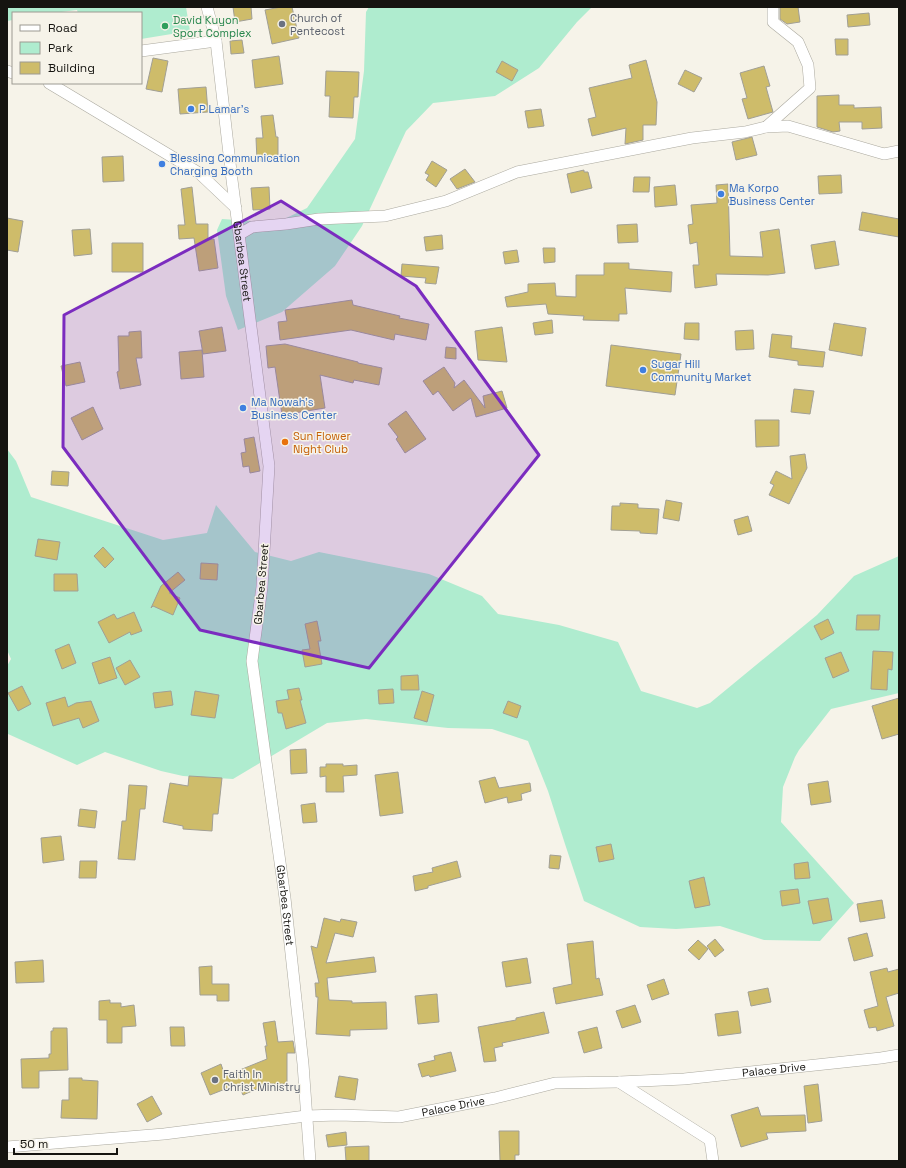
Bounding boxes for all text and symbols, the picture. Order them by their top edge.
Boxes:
place label: Church of Pentecost [290,11,345,38]
legend [12,12,142,84]
place label: David Kuyon Sport Complex [173,13,252,40]
marker: Church of Pentecost [277,19,287,29]
text: Road [48,20,77,36]
marker: David Kuyon Sport Complex [160,21,170,31]
text: Park [48,40,73,56]
text: Building [48,60,95,76]
place label: P Lamar's [199,102,249,116]
marker: P Lamar's [186,104,196,114]
place label: Blessing Communication Charging Booth [170,151,300,178]
marker: Blessing Communication Charging Booth [157,159,167,169]
place label: Ma Korpo Business Center [729,181,815,208]
marker: Ma Korpo Business Center [716,189,726,199]
street label: Gbarbea Street [230,220,255,302]
place label: Sugar Hill Community Market [651,357,751,384]
marker: Sugar Hill Community Market [638,365,648,375]
place label: Ma Nowah's Business Center [251,395,337,422]
marker: Ma Nowah's Business Center [238,403,248,413]
place label: Sun Flower Night Club [293,429,351,456]
marker: Sun Flower Night Club [280,437,290,447]
street label: Gbarbea Street [250,543,272,625]
street label: Gbarbea Street [273,864,297,946]
street label: Palace Drive [741,1059,807,1080]
place label: Faith In Christ Ministry [223,1067,300,1094]
marker: Faith In Christ Ministry [210,1075,220,1085]
street label: Palace Drive [420,1093,486,1119]
scale bar [14,1130,117,1156]
text: 50 m [20,1136,48,1152]

